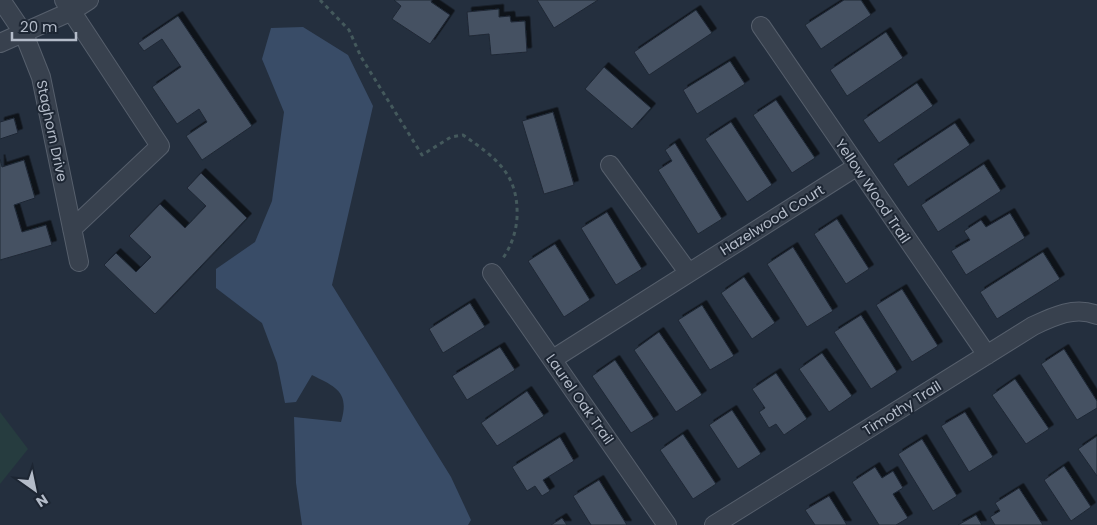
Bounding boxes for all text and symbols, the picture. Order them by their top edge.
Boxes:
scale bar [12,10,76,42]
text: 20 m [20,16,58,37]
street label: Staghorn Drive [31,78,73,184]
street label: Yellow Wood Trail [831,135,915,247]
street label: Hazelwood Court [716,180,828,260]
street label: Laurel Oak Trail [541,350,619,448]
street label: Timothy Trail [859,376,945,440]
north arrow [10,465,60,515]
text: N [32,490,52,512]

